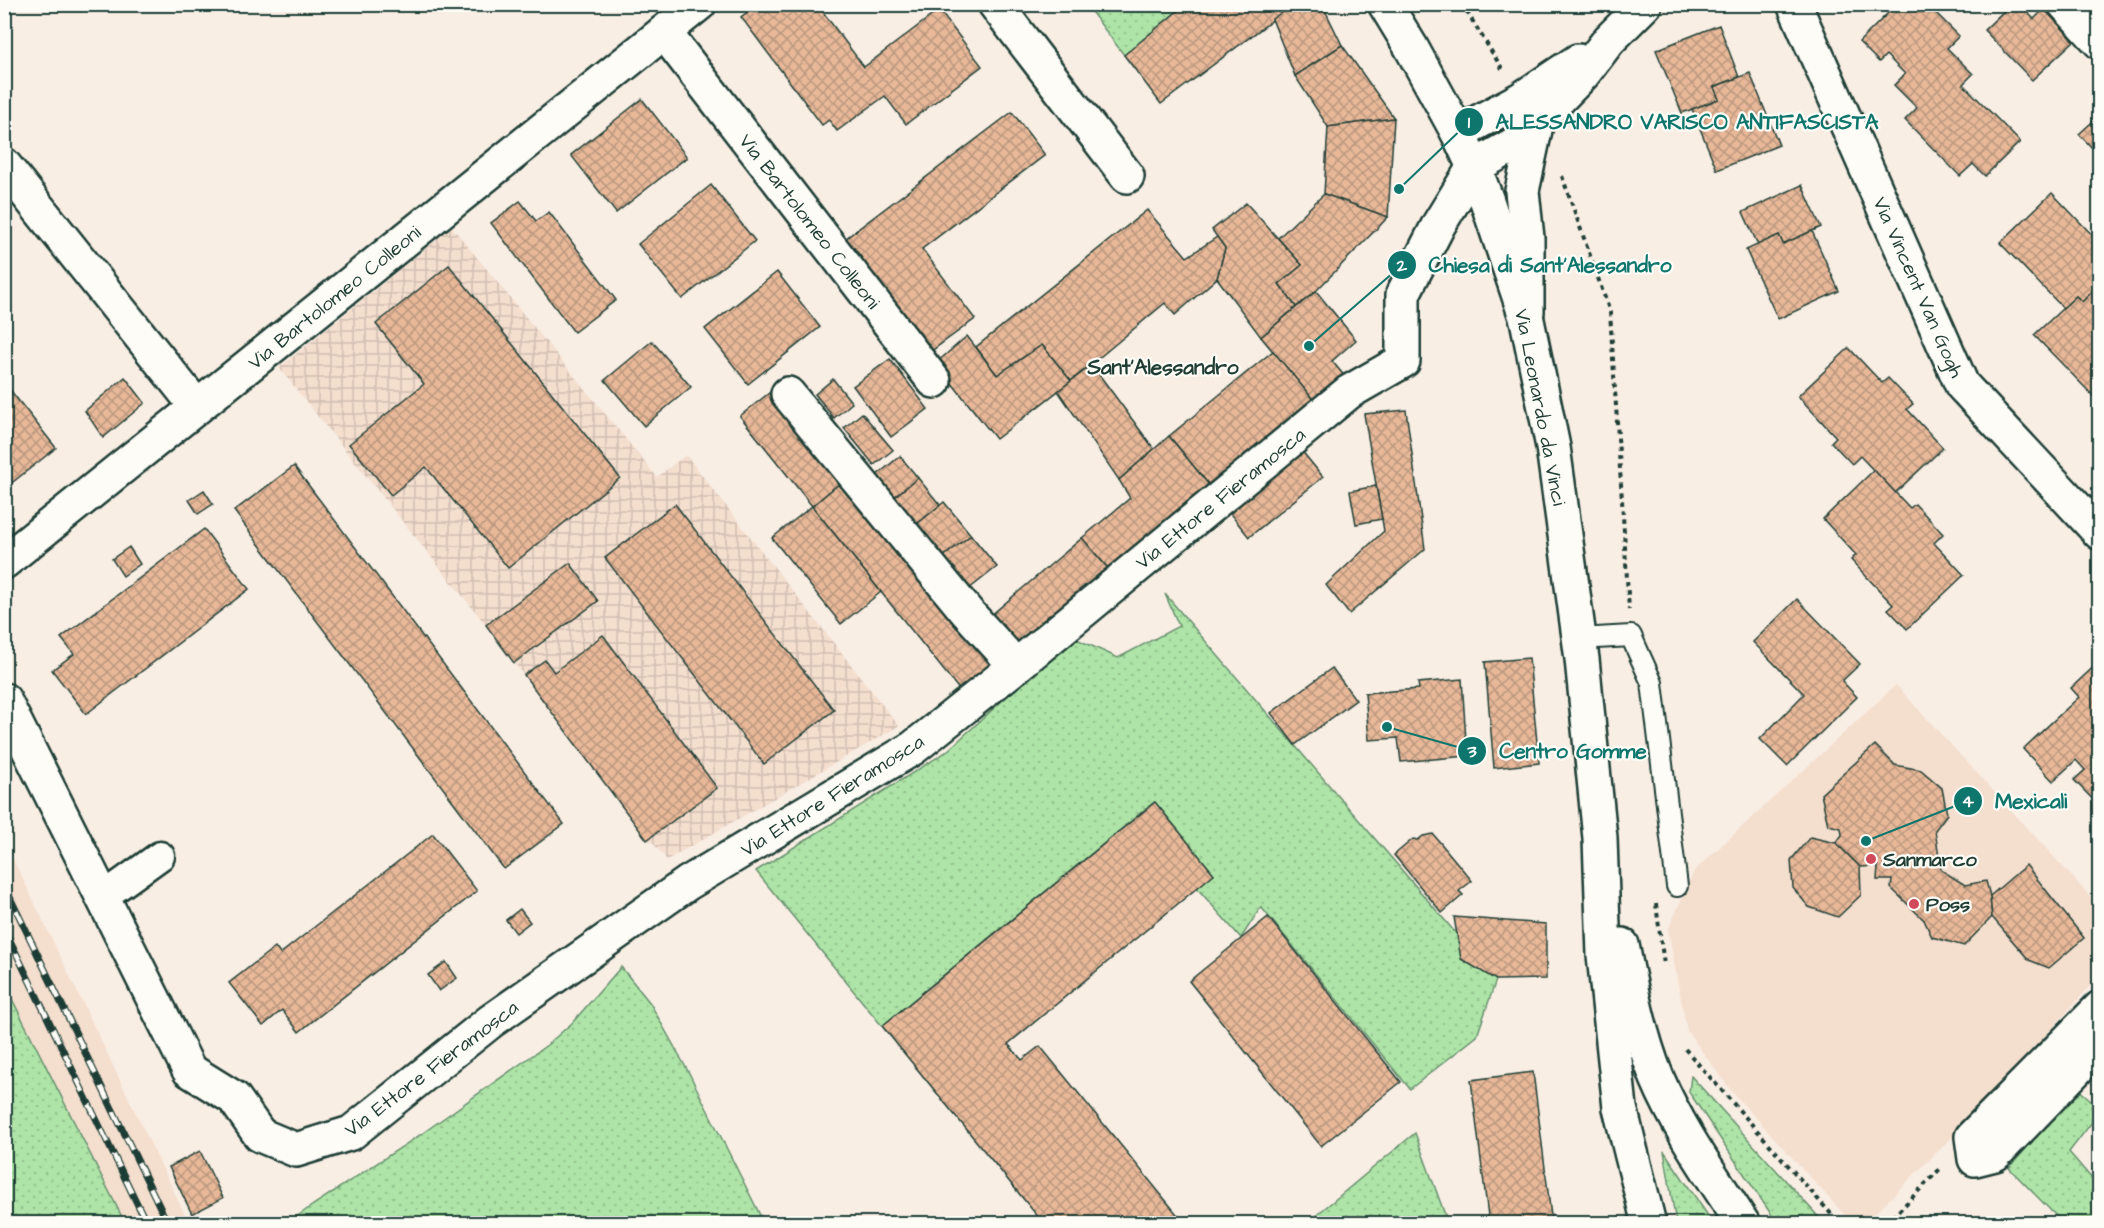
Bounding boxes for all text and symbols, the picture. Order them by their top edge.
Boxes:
callout: ALESSANDRO VARISCO ANTIFASCISTA [1454,102,1891,141]
text: ALESSANDRO VARISCO ANTIFASCISTA [1495,108,1879,137]
text: 1 [1468,110,1471,135]
street label: Via Bartolomeo Colleoni [732,128,887,315]
street label: Via Vincent Van Gogh [1865,193,1971,383]
street label: Via Bartolomeo Colleoni [242,219,427,376]
callout: Chiesa di Sant'Alessandro [1387,245,1684,284]
text: Chiesa di Sant'Alessandro [1429,251,1672,280]
text: 2 [1396,253,1408,278]
street label: Via Leonardo da Vinci [1507,306,1573,508]
district label: Sant'Alessandro [1086,353,1239,382]
street label: Via Ettore Fieramosca [1130,421,1312,576]
street label: Via Ettore Fieramosca [735,728,930,864]
callout: Centro Gomme [1457,731,1659,770]
text: Centro Gomme [1499,737,1647,766]
text: 3 [1466,739,1477,764]
callout: Mexicali [1953,782,2080,821]
text: Mexicali [1995,787,2068,816]
text: 4 [1962,789,1975,814]
place label: Sanmarco [1882,846,1977,874]
marker: Sanmarco [1864,852,1878,866]
place label: Poss [1926,891,1970,919]
marker: Poss [1907,897,1921,911]
street label: Via Ettore Fieramosca [339,994,524,1144]

